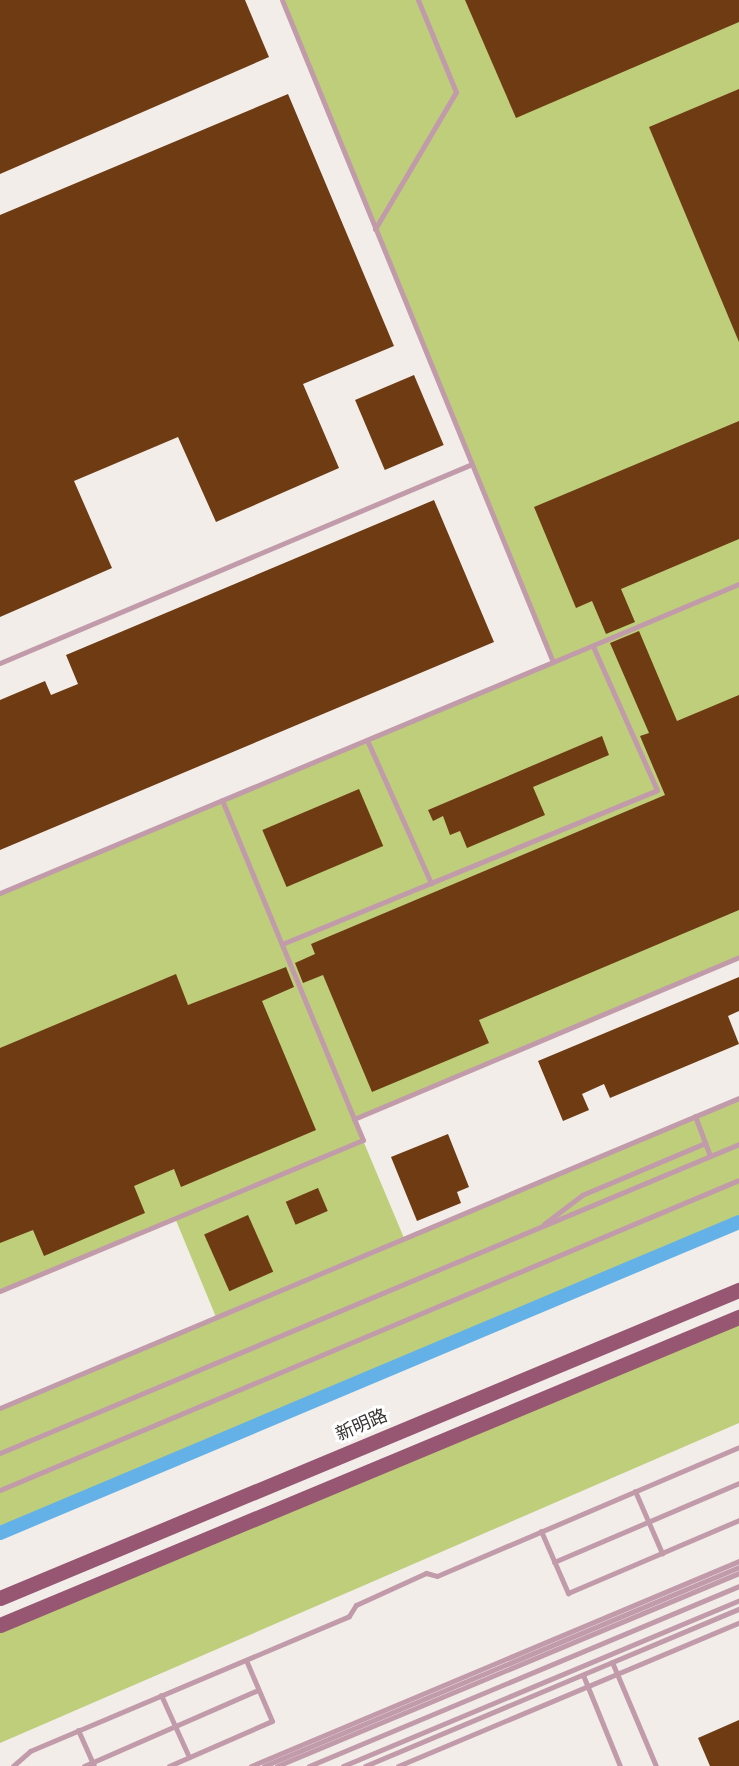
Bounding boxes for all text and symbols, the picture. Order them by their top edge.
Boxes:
street label: 新明路 [333,1406,391,1446]

